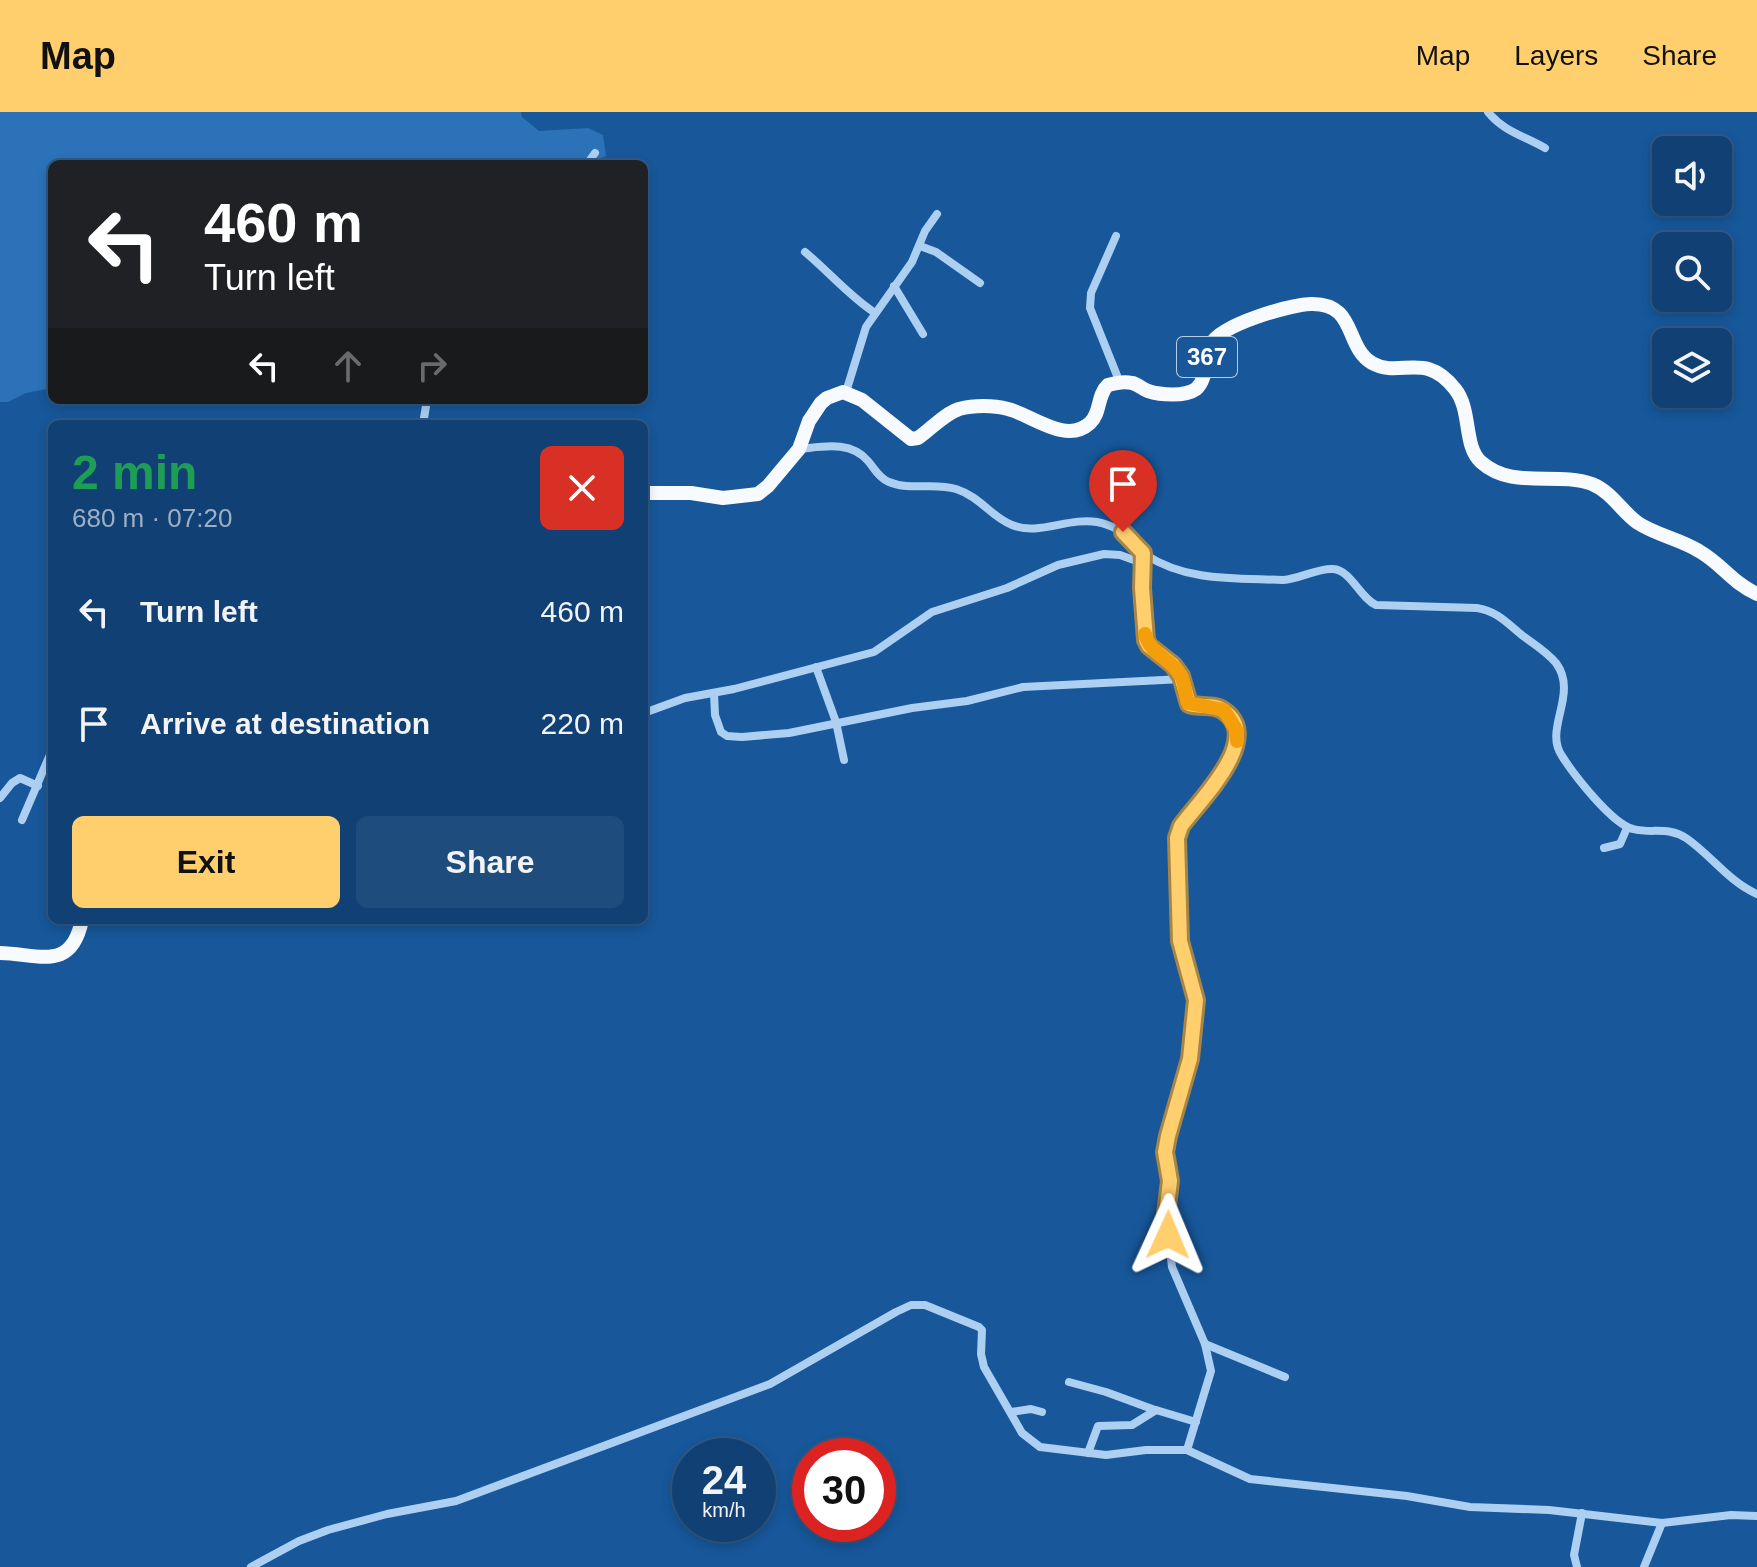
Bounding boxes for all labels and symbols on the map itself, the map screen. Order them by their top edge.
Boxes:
road number: 367 [1177,337,1237,377]
pin [1089,450,1157,532]
position arrow [1126,1193,1210,1277]
speed limit sign: 30 [792,1438,896,1542]

